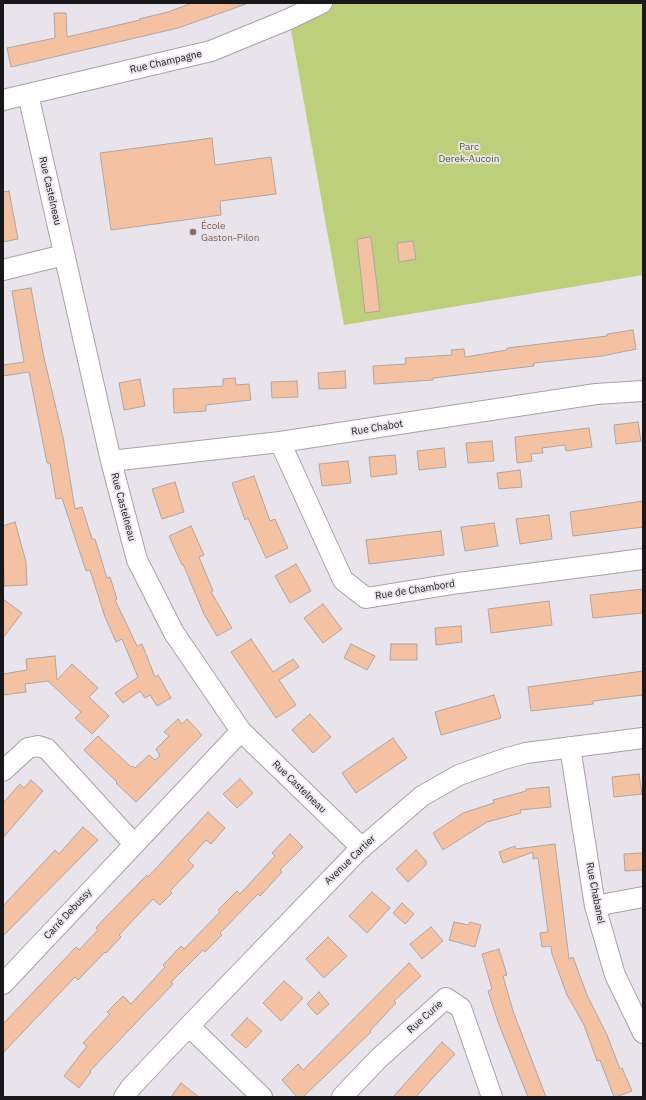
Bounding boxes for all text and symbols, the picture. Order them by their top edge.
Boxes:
street label: Rue Champagne [129,48,203,76]
park label: Parc Derek-Aucoin [439,141,499,164]
street label: Rue Castelneau [36,155,64,227]
place label: École Gaston-Pilon [201,220,259,244]
marker: École Gaston-Pilon [188,227,198,237]
street label: Rue Chabot [350,418,404,438]
street label: Rue Castelneau [108,472,138,542]
street label: Rue de Chambord [374,578,456,602]
street label: Rue Castelneau [270,758,328,816]
street label: Avenue Cartier [322,833,378,887]
street label: Rue Chabanel [583,861,607,925]
street label: Carré Debussy [41,886,95,942]
street label: Rue Curie [405,998,445,1036]

